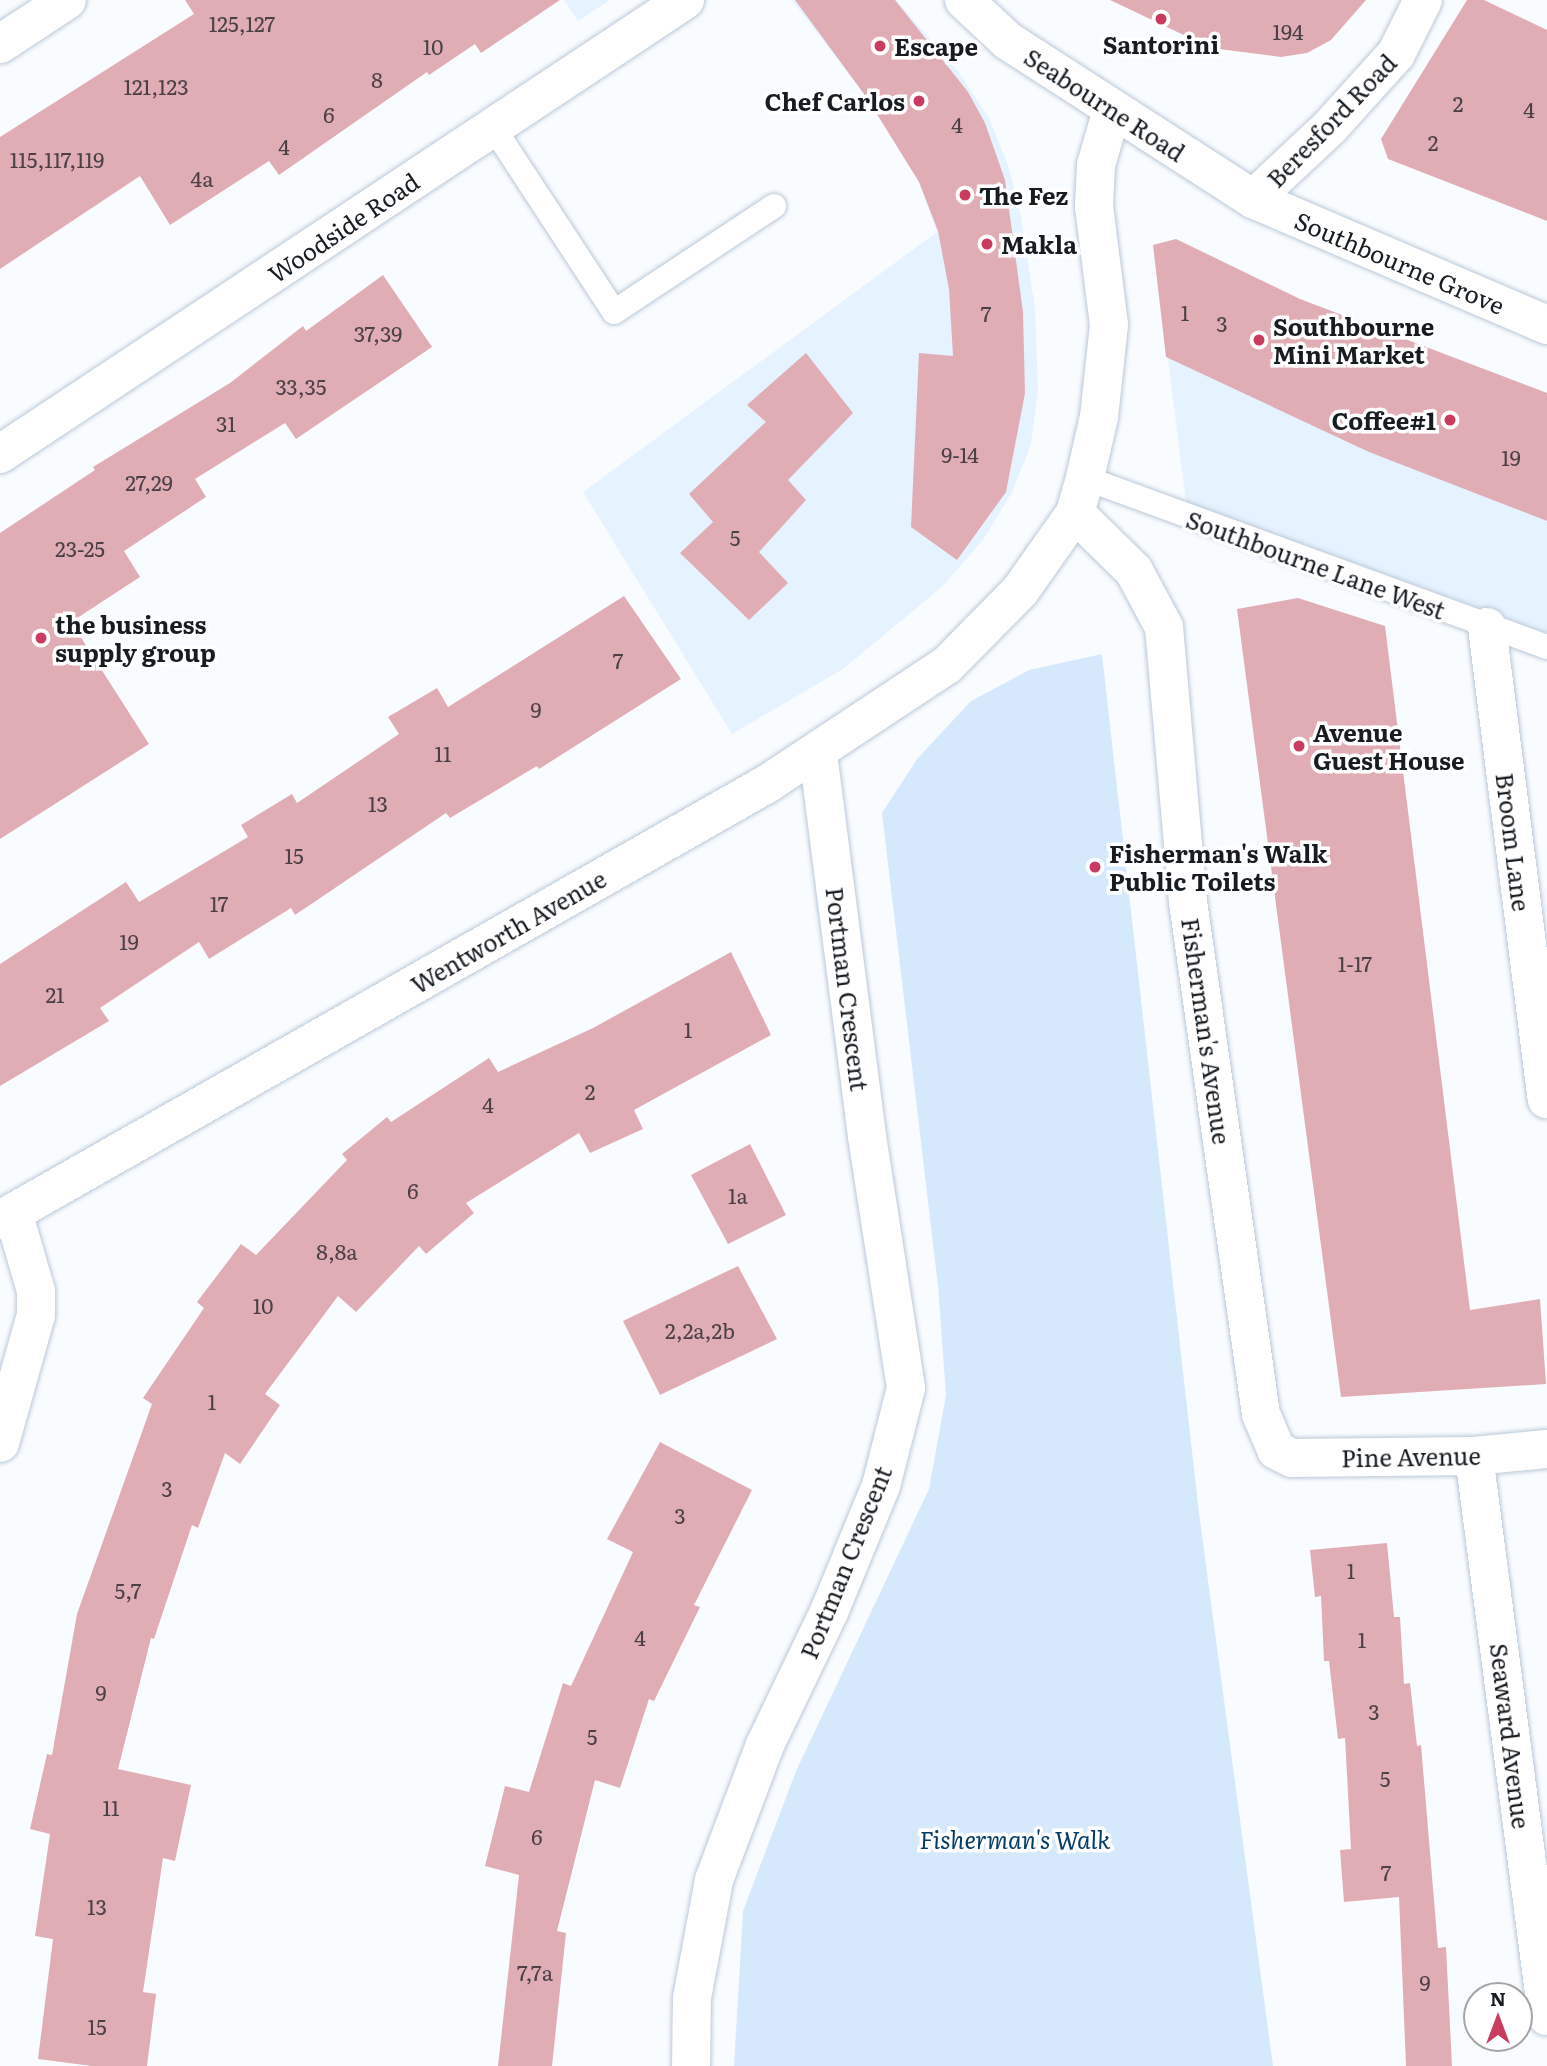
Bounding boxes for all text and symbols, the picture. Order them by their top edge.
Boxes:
house number: 125,127 [209,10,275,36]
marker: Santorini [1153,11,1169,27]
house number: 194 [1272,18,1304,44]
place label: Santorini [1103,30,1219,58]
place label: Escape [894,32,978,60]
house number: 10 [423,33,443,59]
marker: Escape [872,38,888,54]
street label: Seabourne Road [1019,41,1191,167]
street label: Beresford Road [1260,47,1402,193]
house number: 8 [371,66,383,92]
house number: 121,123 [123,73,189,99]
place label: Chef Carlos [765,87,905,115]
house number: 2 [1453,90,1463,116]
marker: Chef Carlos [911,93,927,109]
house number: 4 [1523,96,1535,122]
house number: 6 [323,101,335,127]
house number: 4 [951,111,963,137]
house number: 2 [1428,129,1438,155]
house number: 4 [278,133,290,159]
house number: 115,117,119 [10,146,104,172]
house number: 4a [191,165,213,191]
street label: Woodside Road [262,166,424,288]
place label: The Fez [979,181,1068,209]
marker: The Fez [957,187,973,203]
street label: Southbourne Grove [1291,205,1509,319]
place label: Makla [1001,230,1077,258]
marker: Makla [979,236,995,252]
house number: 1 [1181,299,1189,325]
house number: 7 [981,300,991,326]
house number: 3 [1216,310,1228,336]
place label: Southbourne Mini Market [1273,312,1434,368]
house number: 37,39 [354,320,402,346]
marker: Southbourne Mini Market [1251,332,1267,348]
house number: 33,35 [276,373,326,399]
place label: Coffee#1 [1332,406,1436,434]
house number: 31 [216,410,236,436]
marker: Coffee#1 [1442,412,1458,428]
house number: 9-14 [941,441,979,467]
house number: 19 [1501,444,1521,470]
house number: 27,29 [125,469,173,495]
street label: Southbourne Lane West [1183,504,1449,624]
house number: 5 [730,524,740,550]
house number: 23-25 [55,535,105,561]
place label: the business supply group [55,610,216,666]
marker: the business supply group [33,630,49,646]
house number: 7 [613,647,623,673]
house number: 9 [531,696,541,722]
place label: Avenue Guest House [1313,718,1465,774]
marker: Avenue Guest House [1291,738,1307,754]
house number: 11 [434,740,452,766]
street label: Broom Lane [1491,771,1537,913]
house number: 13 [368,790,388,816]
place label: Fisherman's Walk Public Toilets [1109,839,1327,895]
house number: 15 [284,842,304,868]
marker: Fisherman's Walk Public Toilets [1087,859,1103,875]
street label: Wentworth Avenue [405,863,611,999]
street label: Portman Crescent [821,885,875,1093]
house number: 17 [210,890,228,916]
street label: Fisherman's Avenue [1177,916,1237,1146]
house number: 19 [119,928,139,954]
house number: 1-17 [1338,950,1372,976]
house number: 21 [45,981,65,1007]
house number: 1 [684,1016,692,1042]
house number: 2 [585,1078,595,1104]
house number: 4 [482,1091,494,1117]
house number: 6 [407,1177,419,1203]
house number: 1a [728,1182,748,1208]
house number: 8,8a [316,1238,358,1264]
house number: 10 [253,1292,273,1318]
house number: 2,2a,2b [665,1317,735,1343]
house number: 1 [208,1388,216,1414]
street label: Pine Avenue [1341,1440,1481,1472]
street label: Portman Crescent [793,1461,897,1663]
house number: 3 [161,1475,173,1501]
house number: 3 [674,1502,686,1528]
house number: 1 [1347,1557,1355,1583]
house number: 5,7 [115,1577,141,1603]
house number: 4 [634,1624,646,1650]
house number: 1 [1358,1626,1366,1652]
street label: Seaward Avenue [1485,1642,1537,1830]
house number: 9 [96,1679,106,1705]
house number: 3 [1368,1698,1380,1724]
house number: 5 [587,1723,597,1749]
house number: 5 [1380,1765,1390,1791]
house number: 11 [102,1794,120,1820]
house number: 6 [531,1823,543,1849]
park label: Fisherman's Walk [919,1825,1111,1853]
house number: 7 [1381,1859,1391,1885]
house number: 13 [87,1893,107,1919]
house number: 7,7a [517,1959,553,1985]
house number: 9 [1420,1969,1430,1995]
north arrow [1463,1982,1533,2052]
text: N [1490,1984,1506,2012]
house number: 15 [87,2013,107,2039]

